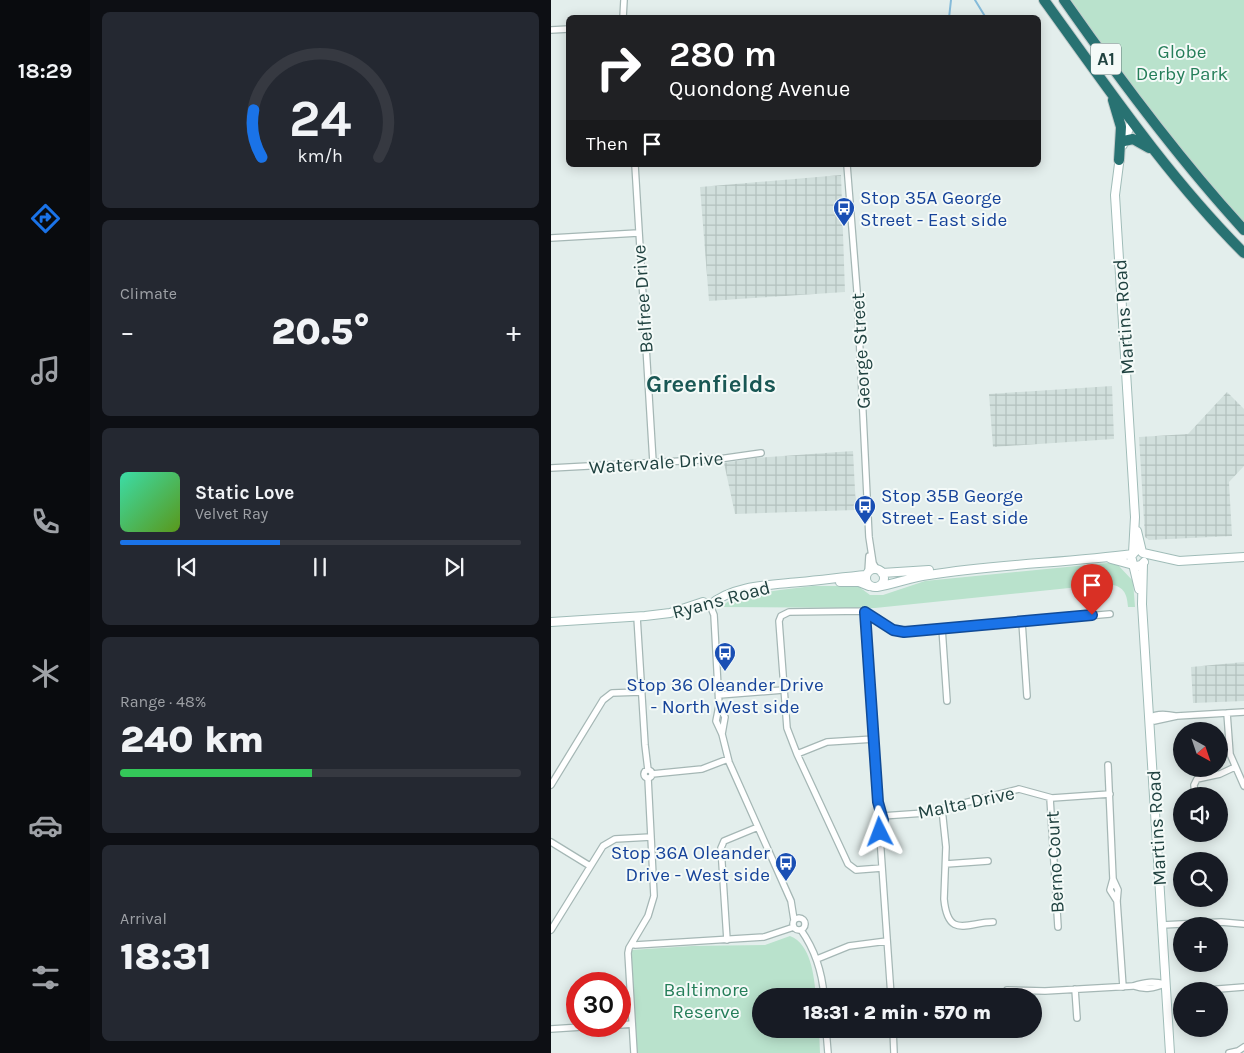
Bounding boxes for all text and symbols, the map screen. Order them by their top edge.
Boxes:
text: 280 m [669,34,777,75]
icon: right [586,35,651,100]
park label: Globe Derby Park [1136,41,1228,85]
road number: A1 [1091,44,1121,74]
text: 18:29 [18,58,72,84]
text: Quondong Avenue [669,76,850,102]
text: 24 [289,88,352,149]
icon: arrive [638,130,666,158]
text: Then [586,133,628,155]
text: km/h [298,146,343,167]
place label: Stop 35A George Street - East side [860,187,1007,231]
bus stop icon: Stop 35A George Street - East side [832,196,856,227]
icon: directions [28,201,63,236]
street label: Belfree Drive [628,244,658,354]
street label: Martins Road [1109,258,1139,376]
text: Climate [120,284,177,303]
street label: George Street [847,292,875,409]
text: 20.5° [271,309,370,354]
text: − [120,315,135,348]
text: + [506,315,521,348]
icon: music [28,353,63,388]
district label: Greenfields [646,370,776,398]
street label: Watervale Drive [588,447,724,479]
text: Static Love [195,482,294,504]
place label: Stop 35B George Street - East side [881,485,1028,529]
bus stop icon: Stop 35B George Street - East side [853,494,877,525]
icon: phone [28,504,63,539]
text: Velvet Ray [195,504,268,523]
icon: previous [173,553,201,581]
icon: pause [306,553,334,581]
icon: next [440,553,468,581]
pin [1071,564,1113,615]
icon: arrive [1078,571,1106,599]
street label: Ryans Road [670,576,773,624]
bus stop icon: Stop 36 Oleander Drive - North West side [713,641,737,672]
icon: climate [28,656,63,691]
place label: Stop 36 Oleander Drive - North West side [626,674,824,718]
text: Range · 48% [120,692,206,711]
text: 240 km [120,717,264,762]
north arrow [1173,722,1229,778]
map controls [1173,722,1228,1037]
street label: Martins Road [1143,769,1171,886]
street label: Malta Drive [916,782,1017,824]
button: sound [1173,787,1228,842]
position arrow [853,805,905,857]
icon: car [28,808,63,843]
street label: Berno Court [1041,810,1069,914]
place label: Stop 36A Oleander Drive - West side [611,842,770,886]
bus stop icon: Stop 36A Oleander Drive - West side [774,851,798,882]
button: search [1173,852,1228,907]
text: Arrival [120,909,167,928]
button: + [1173,917,1228,972]
text: 18:31 [120,934,212,979]
icon: filters [28,960,63,995]
speed limit sign: 30 [566,972,631,1037]
park label: Baltimore Reserve [663,979,749,1023]
button: − [1173,982,1228,1037]
text: 18:31 · 2 min · 570 m [803,1002,991,1024]

